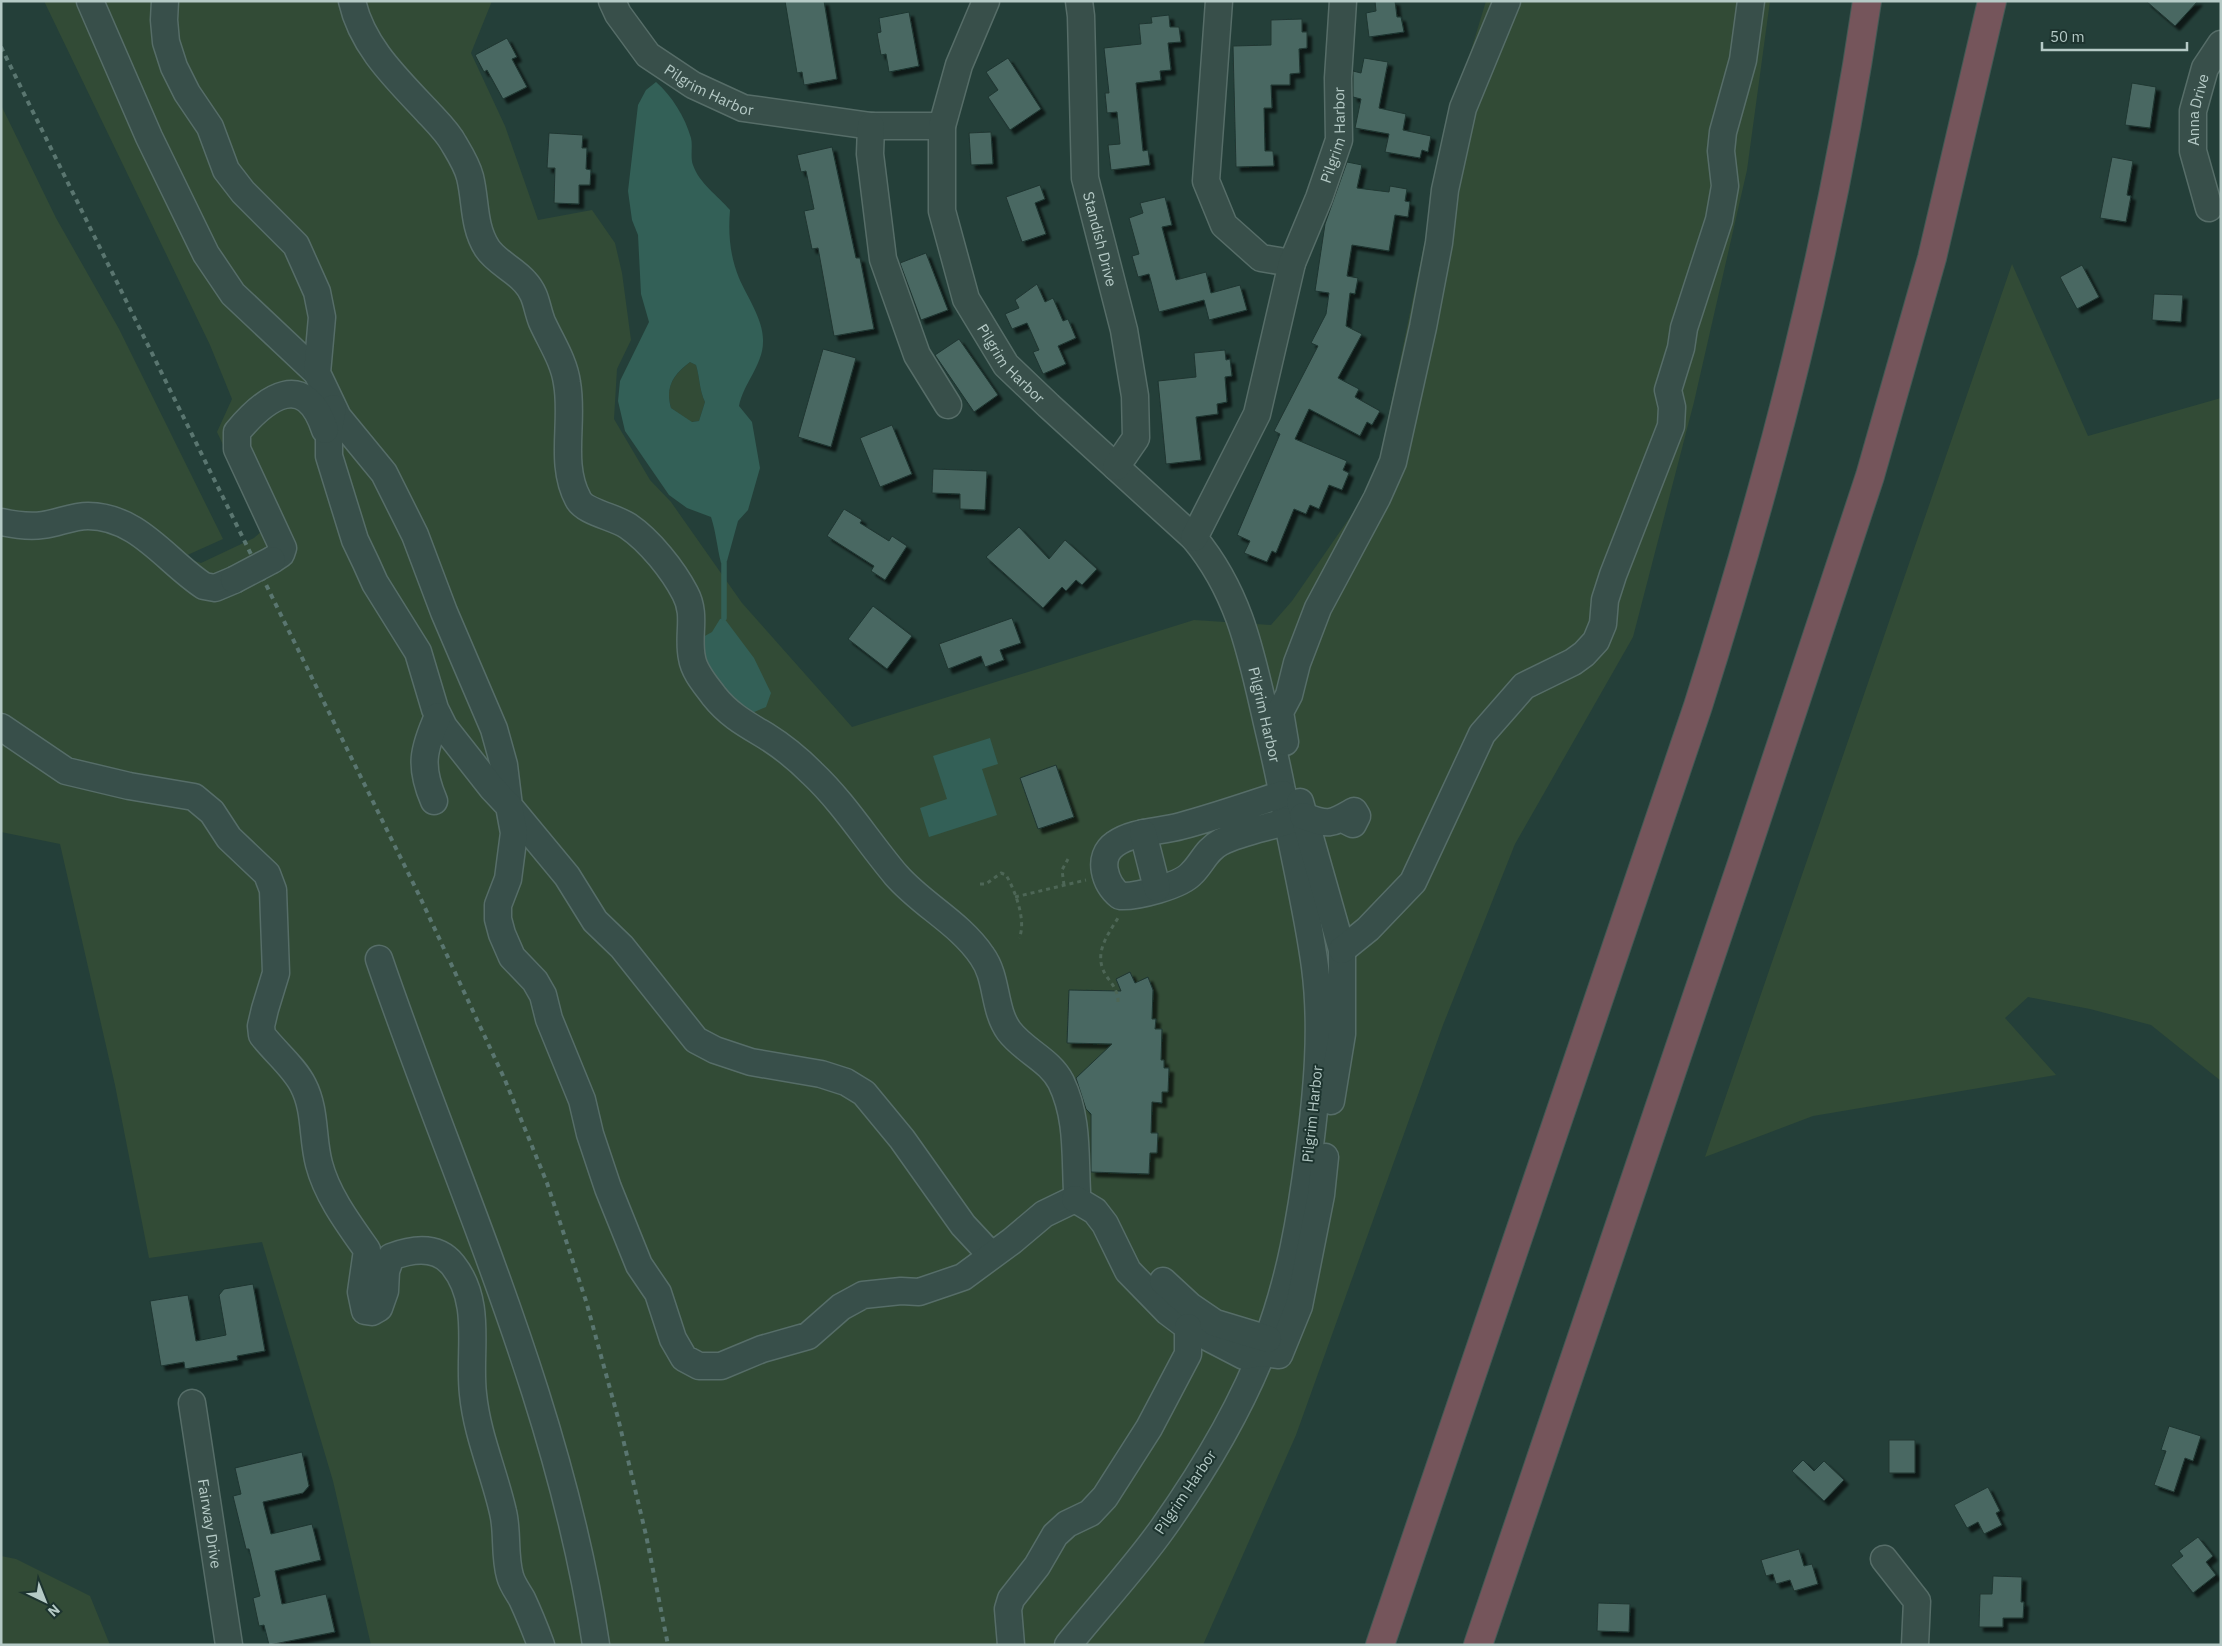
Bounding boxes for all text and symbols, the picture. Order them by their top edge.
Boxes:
scale bar [2042,20,2187,52]
text: 50 m [2050,27,2085,46]
street label: Pilgrim Harbor [661,59,755,119]
street label: Anna Drive [2184,71,2212,146]
street label: Pilgrim Harbor [1315,86,1349,185]
street label: Standish Drive [1079,189,1122,288]
street label: Pilgrim Harbor [974,320,1050,407]
street label: Pilgrim Harbor [1245,665,1285,765]
street label: Pilgrim Harbor [1297,1064,1327,1163]
street label: Pilgrim Harbor [1150,1446,1220,1538]
street label: Fairway Drive [194,1477,227,1570]
north arrow [20,1576,70,1626]
text: N [44,1600,64,1621]

